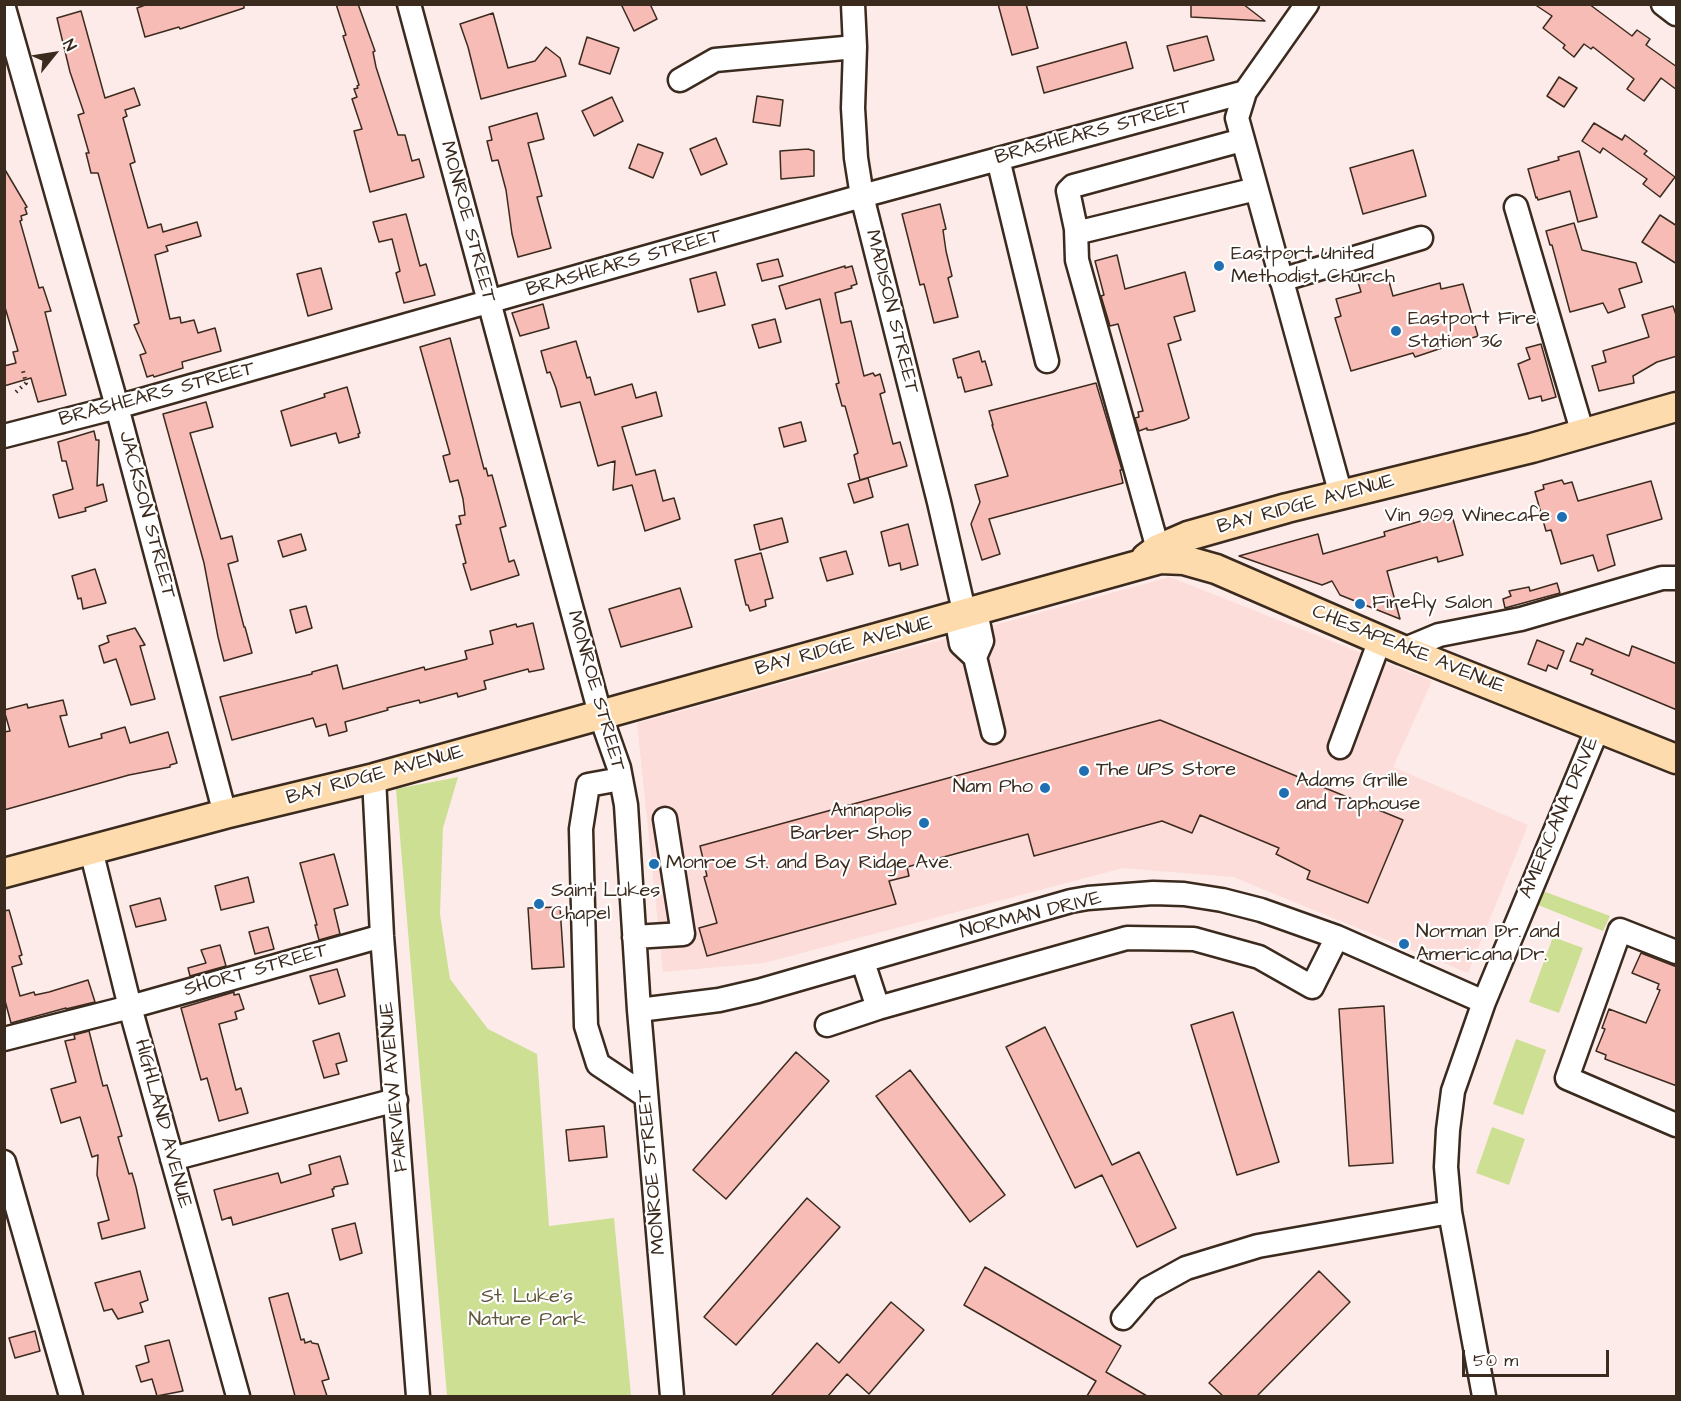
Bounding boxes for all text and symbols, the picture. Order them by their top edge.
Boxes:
north arrow [24,24,84,84]
text: N [58,35,82,55]
street label: BRASHEARS STREET [992,95,1194,171]
street label: MONROE STREET [434,139,500,305]
street label: BRASHEARS STREET [524,225,724,303]
street label: MADISON STREET [859,228,923,396]
place label: Eastport United Methodist Church [1231,243,1395,290]
marker: Eastport United Methodist Church [1212,259,1226,273]
place label: Eastport Fire Station 36 [1408,308,1536,355]
marker: Eastport Fire Station 36 [1389,324,1403,338]
street label: BRASHEARS STREET [56,357,258,433]
street label: JACKSON STREET [112,429,180,601]
street label: BAY RIDGE AVENUE [1215,470,1397,540]
place label: Vin 909 Winecafe [1385,505,1550,529]
marker: Vin 909 Winecafe [1555,510,1569,524]
place label: Firefly Salon [1372,592,1492,616]
marker: Firefly Salon [1353,597,1367,611]
street label: CHESAPEAKE AVENUE [1308,600,1508,700]
street label: MONROE STREET [561,608,629,774]
street label: BAY RIDGE AVENUE [753,612,935,682]
street label: AMERICANA DRIVE [1515,733,1605,903]
street label: BAY RIDGE AVENUE [284,741,466,811]
place label: The UPS Store [1096,759,1236,783]
marker: The UPS Store [1077,764,1091,778]
place label: Adams Grille and Taphouse [1296,770,1420,817]
place label: Nam Pho [953,776,1033,800]
marker: Nam Pho [1038,781,1052,795]
marker: Adams Grille and Taphouse [1277,786,1291,800]
place label: Annapolis Barber Shop [790,800,912,847]
marker: Annapolis Barber Shop [917,816,931,830]
place label: Monroe St. and Bay Ridge Ave. [666,852,952,876]
marker: Monroe St. and Bay Ridge Ave. [647,857,661,871]
place label: Saint Lukes Chapel [551,880,660,927]
street label: NORMAN DRIVE [958,887,1104,945]
marker: Saint Lukes Chapel [532,897,546,911]
place label: Norman Dr. and Americana Dr. [1416,921,1560,968]
marker: Norman Dr. and Americana Dr. [1397,937,1411,951]
street label: SHORT STREET [181,939,331,1003]
street label: FAIRVIEW AVENUE [376,1001,414,1173]
street label: HIGHLAND AVENUE [128,1037,196,1211]
street label: MONROE STREET [634,1088,672,1256]
park label: St. Luke's Nature Park [468,1286,586,1333]
scale bar [1465,1338,1612,1376]
text: 50 m [1473,1348,1518,1373]

